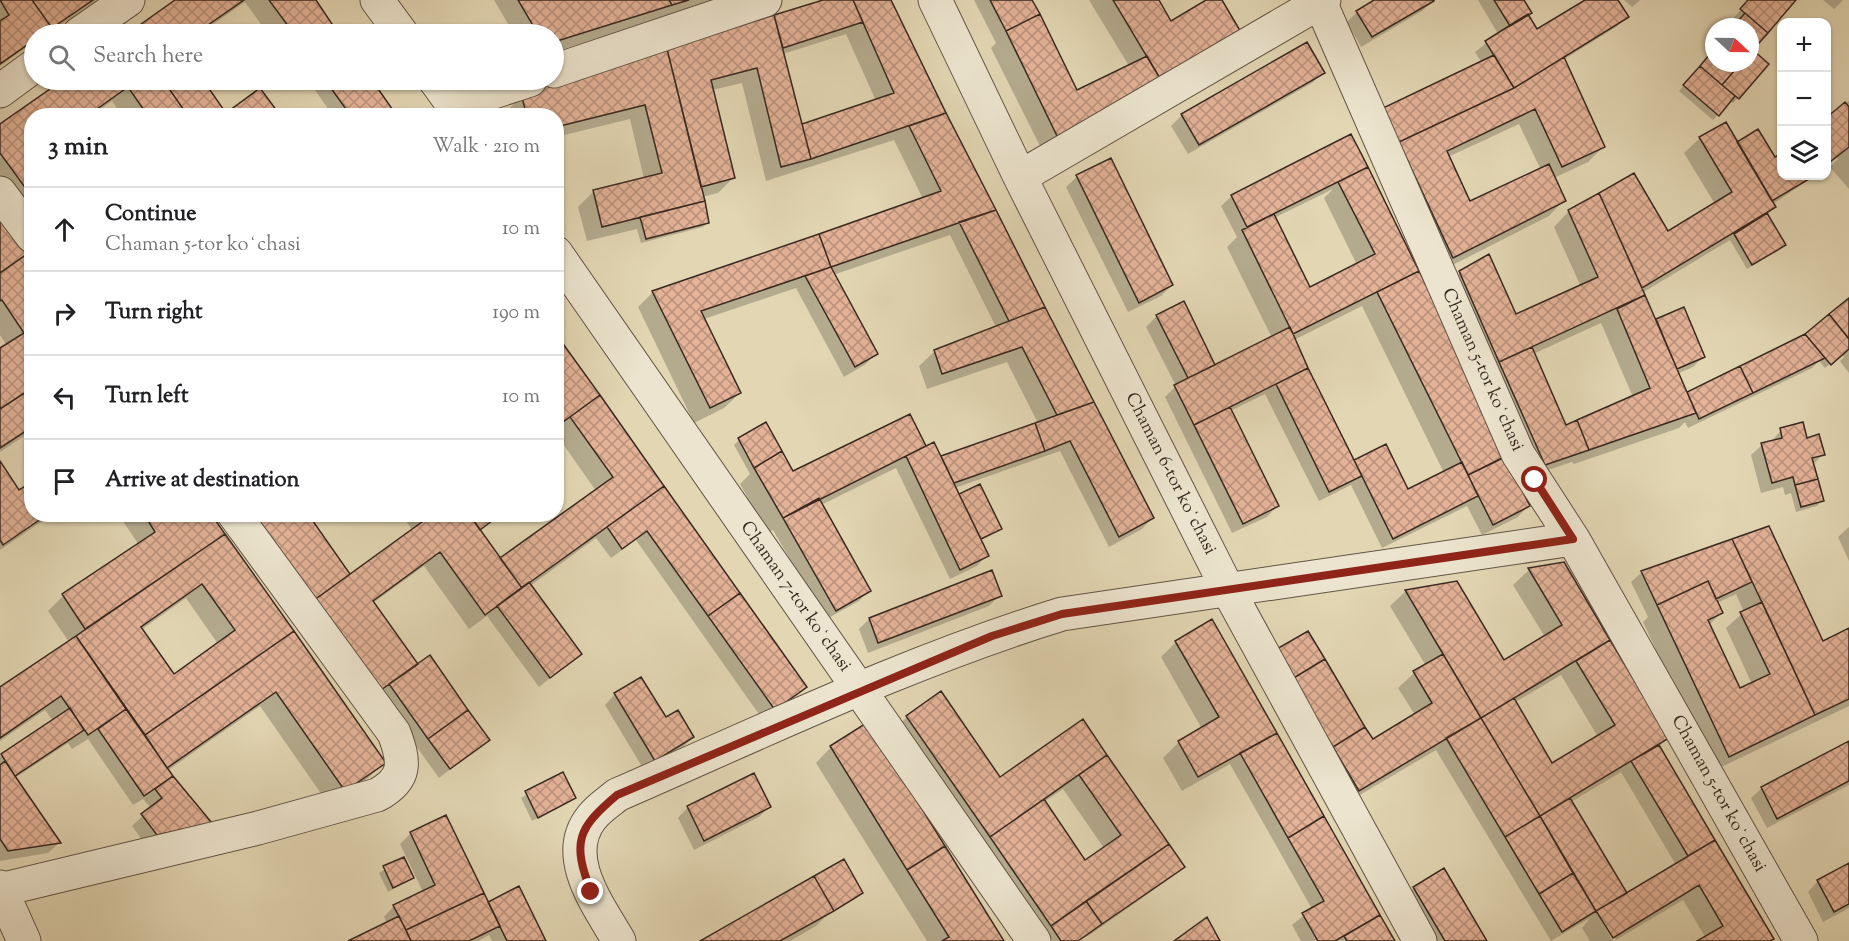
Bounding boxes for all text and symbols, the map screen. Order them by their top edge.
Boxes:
north arrow [1705,18,1759,72]
map controls [1777,18,1831,180]
button: + [1777,18,1831,72]
search box [24,24,564,90]
icon: search [45,41,78,74]
text: Search here [93,41,203,73]
button: − [1777,72,1831,126]
button: layers [1777,126,1831,180]
text: 3 min [48,129,108,166]
text: Walk · 210 m [432,133,540,162]
text: Continue [105,199,196,231]
icon: ahead [48,213,81,246]
text: 10 m [502,215,540,244]
text: Chaman 5-tor koʻchasi [105,231,301,260]
street label: Chaman 5-tor koʻchasi [1434,284,1530,456]
icon: right [48,297,81,330]
text: Turn right [105,297,202,329]
text: 190 m [492,299,540,328]
icon: left [48,381,81,414]
text: Turn left [105,381,188,413]
text: 10 m [502,383,540,412]
street label: Chaman 6-tor koʻchasi [1118,388,1222,560]
icon: arrive [48,465,81,498]
text: Arrive at destination [105,465,300,497]
route start [1521,466,1547,492]
street label: Chaman 7-tor koʻchasi [733,516,857,678]
street label: Chaman 5-tor koʻchasi [1664,711,1772,877]
route end [577,878,603,904]

